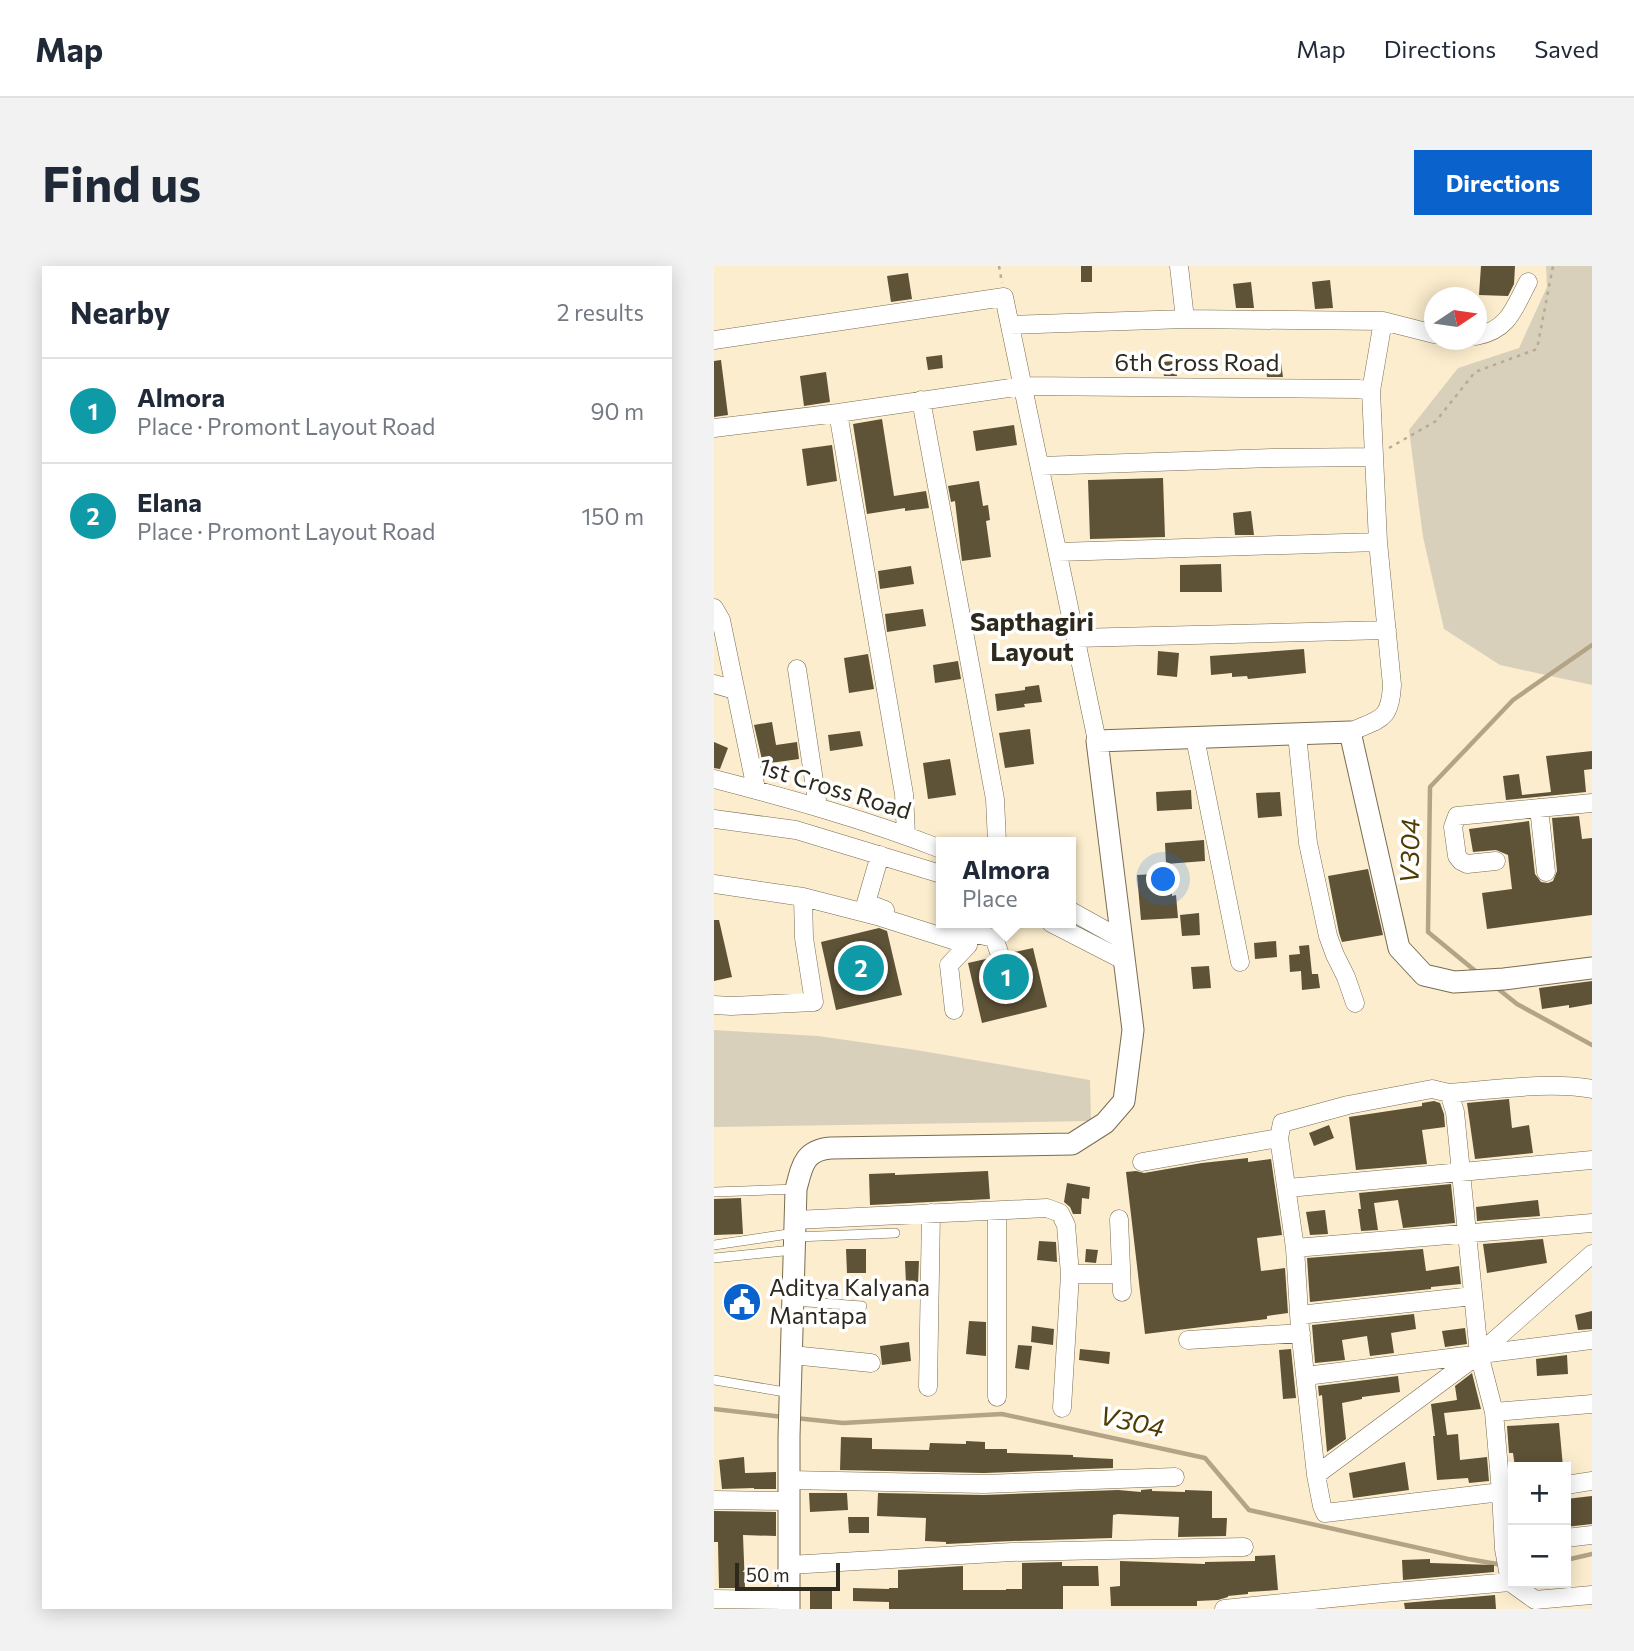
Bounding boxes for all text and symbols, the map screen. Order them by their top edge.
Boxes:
text: Map [35,28,103,69]
text: Map [1296,34,1346,63]
text: Directions [1384,34,1496,63]
text: Saved [1534,34,1599,63]
button: Directions [1414,150,1592,215]
text: Find us [42,152,201,212]
north arrow [1424,287,1487,350]
text: Nearby [70,293,170,330]
text: 2 results [557,298,644,326]
street label: 6th Cross Road [1115,347,1279,376]
text: Almora [137,381,225,412]
text: 1 [88,397,98,425]
text: 90 m [591,397,644,425]
text: Place · Promont Layout Road [137,412,435,440]
text: Elana [137,486,202,517]
text: 2 [86,502,100,530]
text: 150 m [581,502,644,530]
text: Place · Promont Layout Road [137,517,435,545]
district label: Sapthagiri Layout [970,605,1094,666]
street label: 1st Cross Road [756,751,915,824]
water label: V304 [1392,818,1425,884]
popup [936,837,1076,928]
text: Almora [962,853,1050,884]
your location [1146,862,1180,896]
text: Place [962,884,1018,912]
pin: 2 [838,942,884,994]
pin: 1 [983,951,1029,1003]
place label: Aditya Kalyana Mantapa [769,1272,930,1329]
public building icon: Aditya Kalyana Mantapa [721,1281,763,1323]
water label: V304 [1097,1399,1167,1442]
map controls [1508,1462,1571,1588]
button: + [1508,1462,1571,1525]
button: − [1508,1525,1571,1588]
scale bar [735,1560,840,1592]
text: 50 m [746,1563,790,1586]

